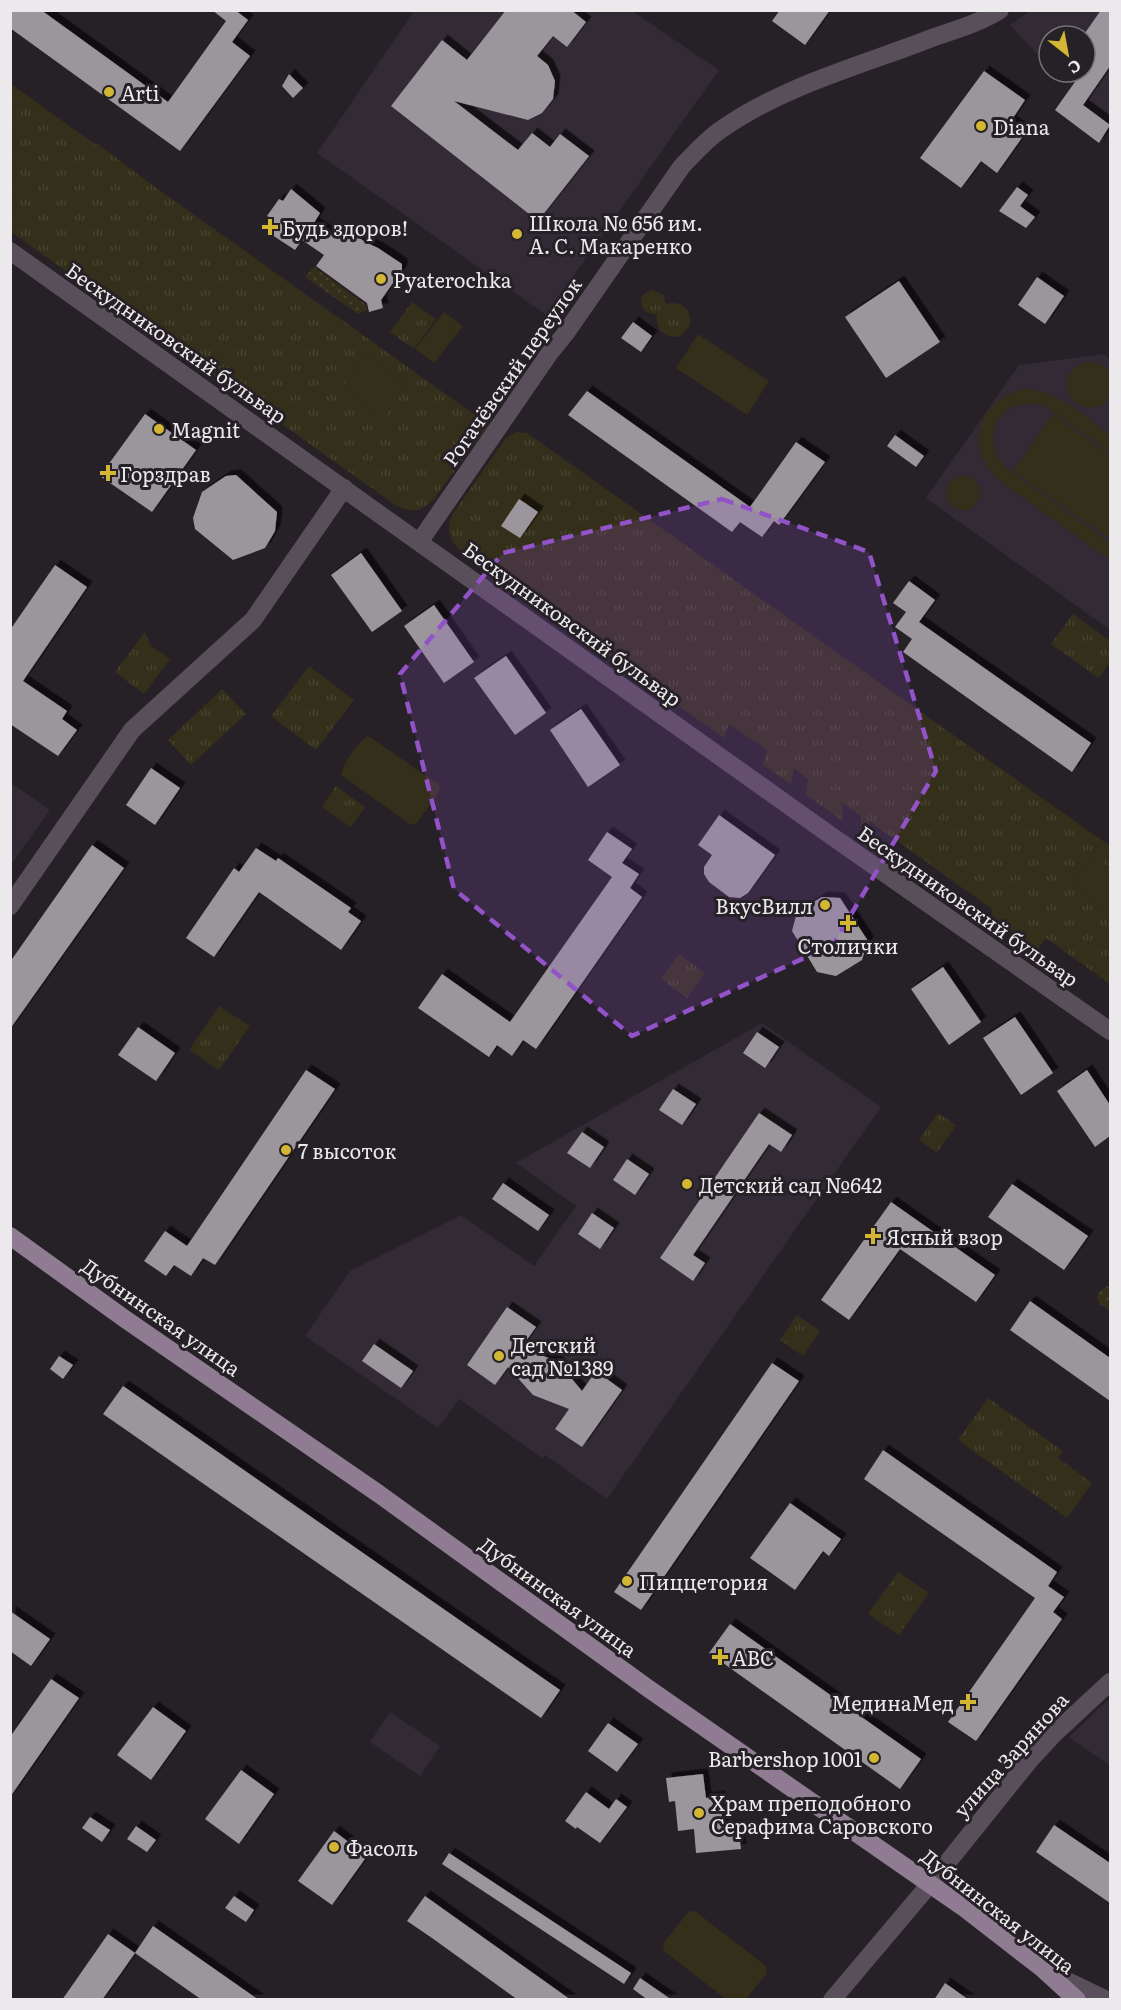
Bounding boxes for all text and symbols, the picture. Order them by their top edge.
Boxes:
north arrow [1037,24,1097,84]
text: С [1064,54,1086,81]
place label: Arti [121,77,160,107]
marker: Arti [102,85,116,99]
place label: Diana [993,111,1050,141]
marker: Diana [974,119,988,133]
place label: Школа № 656 им. А. С. Макаренко [529,207,703,260]
place label: Будь здоров! [282,212,408,242]
marker: Будь здоров! [263,220,277,234]
marker: Школа № 656 им. А. С. Макаренко [510,227,524,241]
street label: Бескудниковский бульвар [61,254,293,430]
place label: Pyaterochka [393,264,512,294]
street label: Рогачёвский переулок [434,270,588,472]
marker: Pyaterochka [374,272,388,286]
place label: Magnit [171,414,240,444]
marker: Magnit [152,422,166,436]
place label: Горздрав [120,458,211,488]
marker: Горздрав [101,466,115,480]
street label: Бескудниковский бульвар [458,533,688,713]
street label: Бескудниковский бульвар [853,817,1085,993]
place label: ВкусВилл [715,890,813,920]
marker: ВкусВилл [818,898,832,912]
marker: Столички [841,916,855,930]
place label: Столички [798,930,898,960]
place label: 7 высоток [298,1135,397,1165]
marker: 7 высоток [279,1143,293,1157]
place label: Детский сад №642 [699,1169,882,1199]
marker: Детский сад №642 [680,1177,694,1191]
place label: Ясный взор [886,1221,1003,1251]
marker: Ясный взор [864,1227,882,1245]
street label: Дубнинская улица [76,1250,248,1382]
place label: Детский сад №1389 [511,1329,614,1382]
marker: Детский сад №1389 [492,1349,506,1363]
street label: Дубнинская улица [474,1529,644,1664]
place label: Пиццетория [639,1566,768,1596]
marker: Пиццетория [620,1574,634,1588]
place label: ABC [732,1642,774,1672]
marker: ABC [713,1650,727,1664]
street label: улица Зарянова [946,1685,1075,1823]
place label: МединаМед [831,1687,954,1717]
marker: МединаМед [959,1693,977,1711]
place label: Barbershop 1001 [708,1743,862,1773]
marker: Barbershop 1001 [867,1751,881,1765]
place label: Храм преподобного Серафима Саровского [711,1787,933,1840]
marker: Храм преподобного Серафима Саровского [692,1806,706,1820]
place label: Фасоль [346,1832,418,1862]
marker: Фасоль [327,1840,341,1854]
street label: Дубнинская улица [916,1840,1083,1980]

